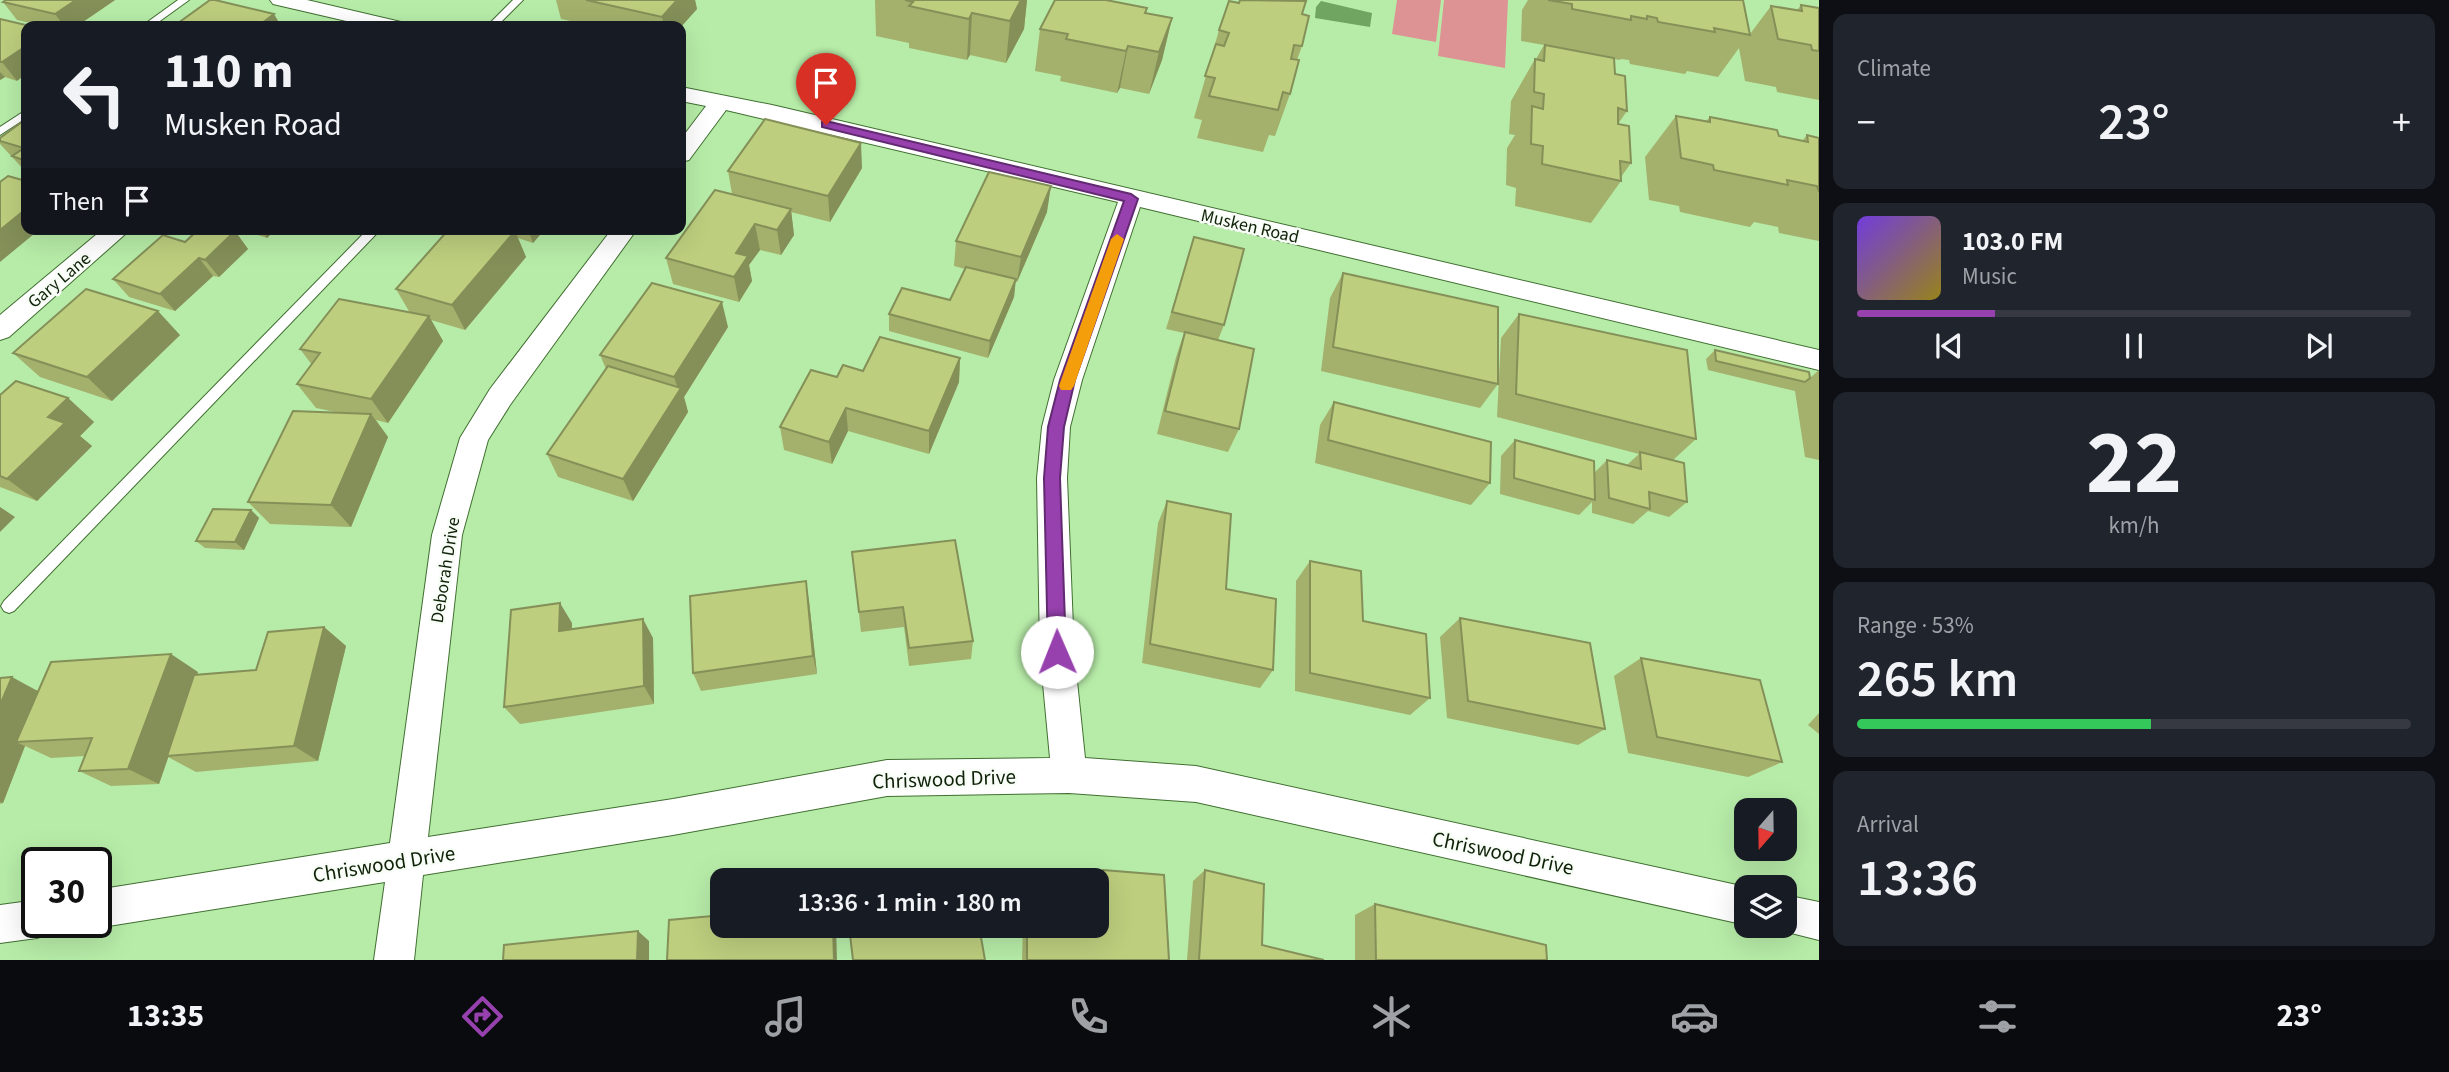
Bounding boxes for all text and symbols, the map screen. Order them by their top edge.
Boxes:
text: 110 m [164,37,293,107]
icon: left [49,49,140,140]
text: Climate [1857,52,1931,85]
pin [796,53,856,125]
icon: arrive [807,64,845,102]
text: 23° [2098,86,2170,160]
text: − [1857,96,1876,150]
text: + [2392,96,2411,150]
text: Musken Road [164,102,342,148]
icon: arrive [118,182,156,220]
text: Then [49,183,104,220]
street label: Musken Road [1198,203,1301,250]
text: 103.0 FM [1962,223,2063,260]
street label: Gary Lane [22,247,96,314]
text: Music [1962,260,2017,293]
icon: previous [1930,327,1968,365]
icon: pause [2115,327,2153,365]
icon: next [2300,327,2338,365]
text: 22 [2086,399,2182,528]
text: km/h [2108,509,2160,542]
street label: Deborah Drive [425,515,466,625]
text: Range · 53% [1857,609,1974,642]
position arrow [1020,615,1094,689]
text: 265 km [1857,643,2018,717]
street label: Chriswood Drive [872,761,1016,797]
north arrow [1734,798,1797,861]
map controls [1734,798,1797,938]
text: Arrival [1857,808,1919,841]
street label: Chriswood Drive [1430,823,1576,883]
street label: Chriswood Drive [311,838,457,890]
text: 13:36 [1857,842,1978,916]
speed limit sign: 30 [21,847,112,938]
button: layers [1734,875,1797,938]
text: 13:36 · 1 min · 180 m [797,884,1022,921]
icon: directions [458,992,507,1041]
icon: music [761,992,810,1041]
icon: phone [1064,992,1113,1041]
icon: climate [1367,992,1416,1041]
icon: car [1670,992,1719,1041]
icon: filters [1973,992,2022,1041]
text: 13:35 [127,993,204,1039]
text: 23° [2276,993,2322,1039]

